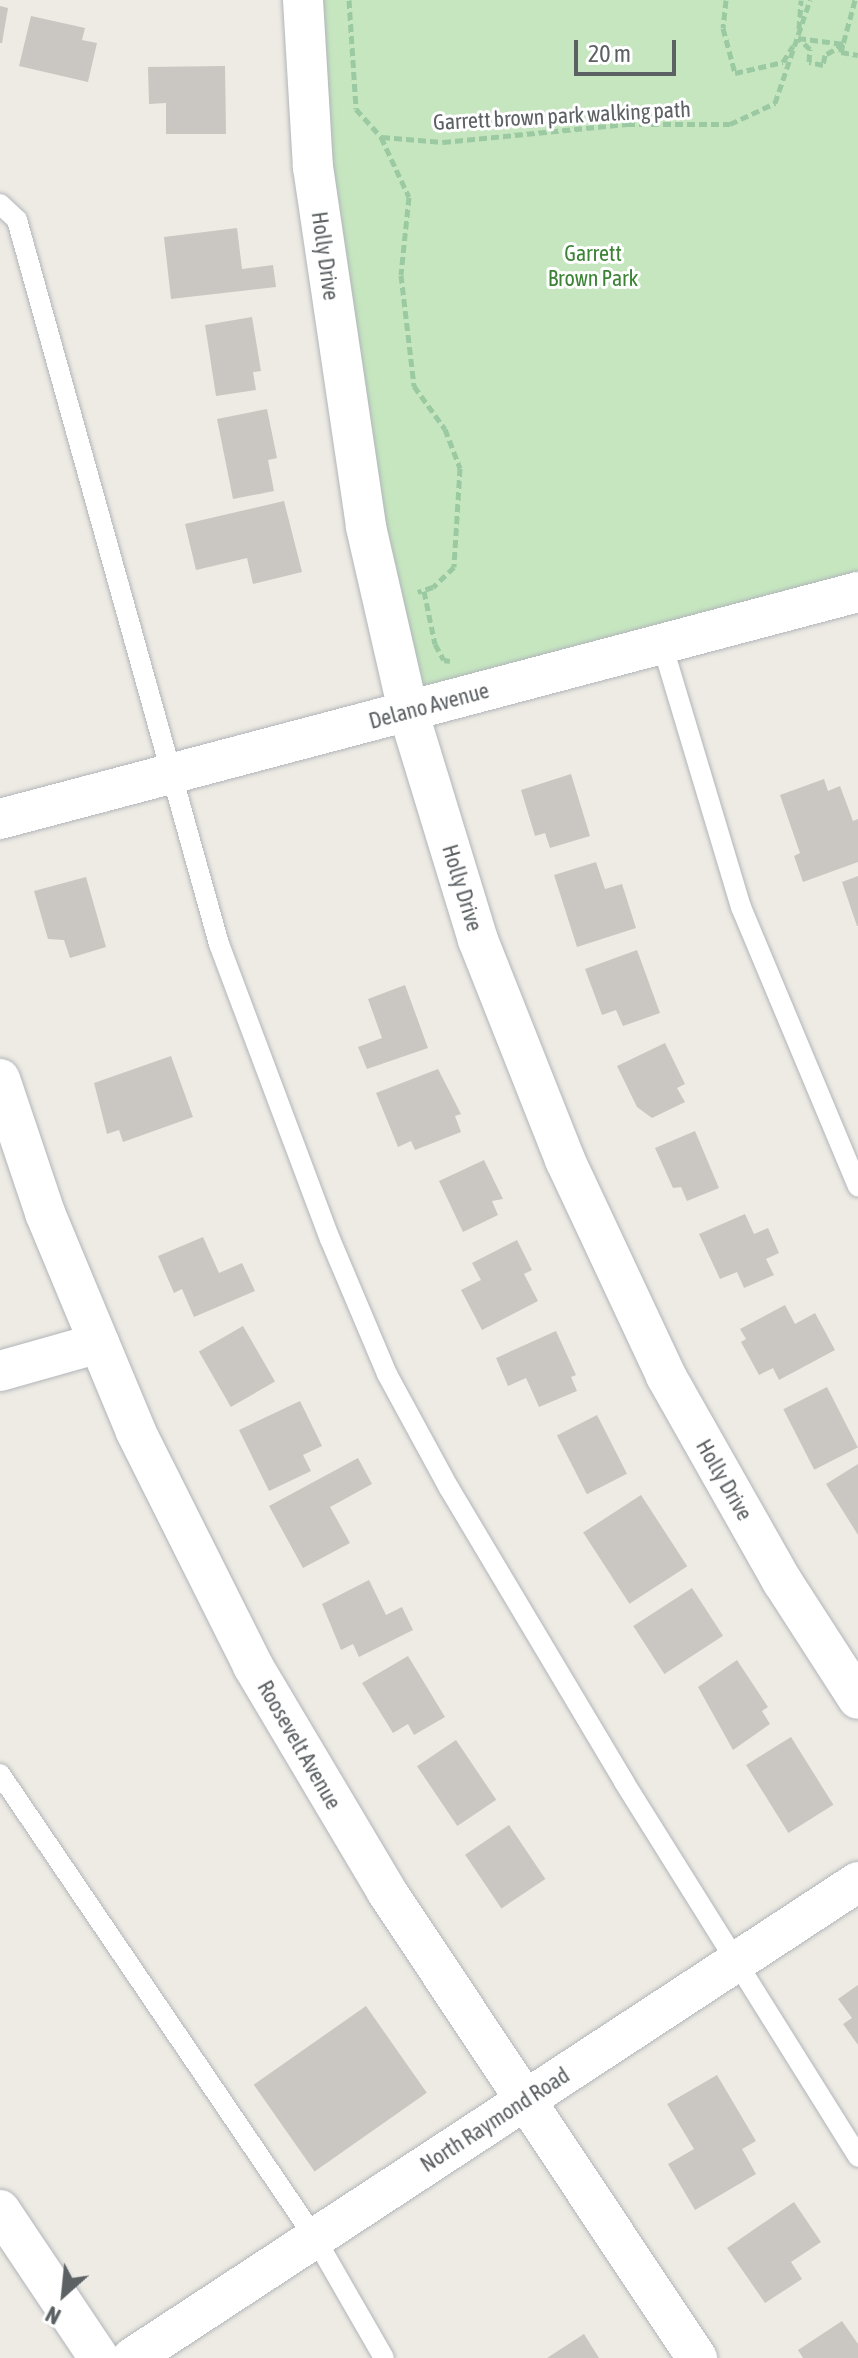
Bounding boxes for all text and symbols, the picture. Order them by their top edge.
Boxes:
scale bar [578,24,680,74]
text: 20 m [588,40,631,67]
street label: Garrett brown park walking path [432,96,692,136]
street label: Holly Drive [306,210,344,302]
park label: Garrett Brown Park [548,240,638,292]
street label: Delano Avenue [366,677,492,735]
street label: Holly Drive [436,841,488,935]
street label: Holly Drive [690,1435,758,1525]
street label: Roosevelt Avenue [252,1676,346,1814]
street label: North Raymond Road [416,2062,574,2178]
north arrow [24,2254,104,2334]
text: N [41,2301,65,2330]

